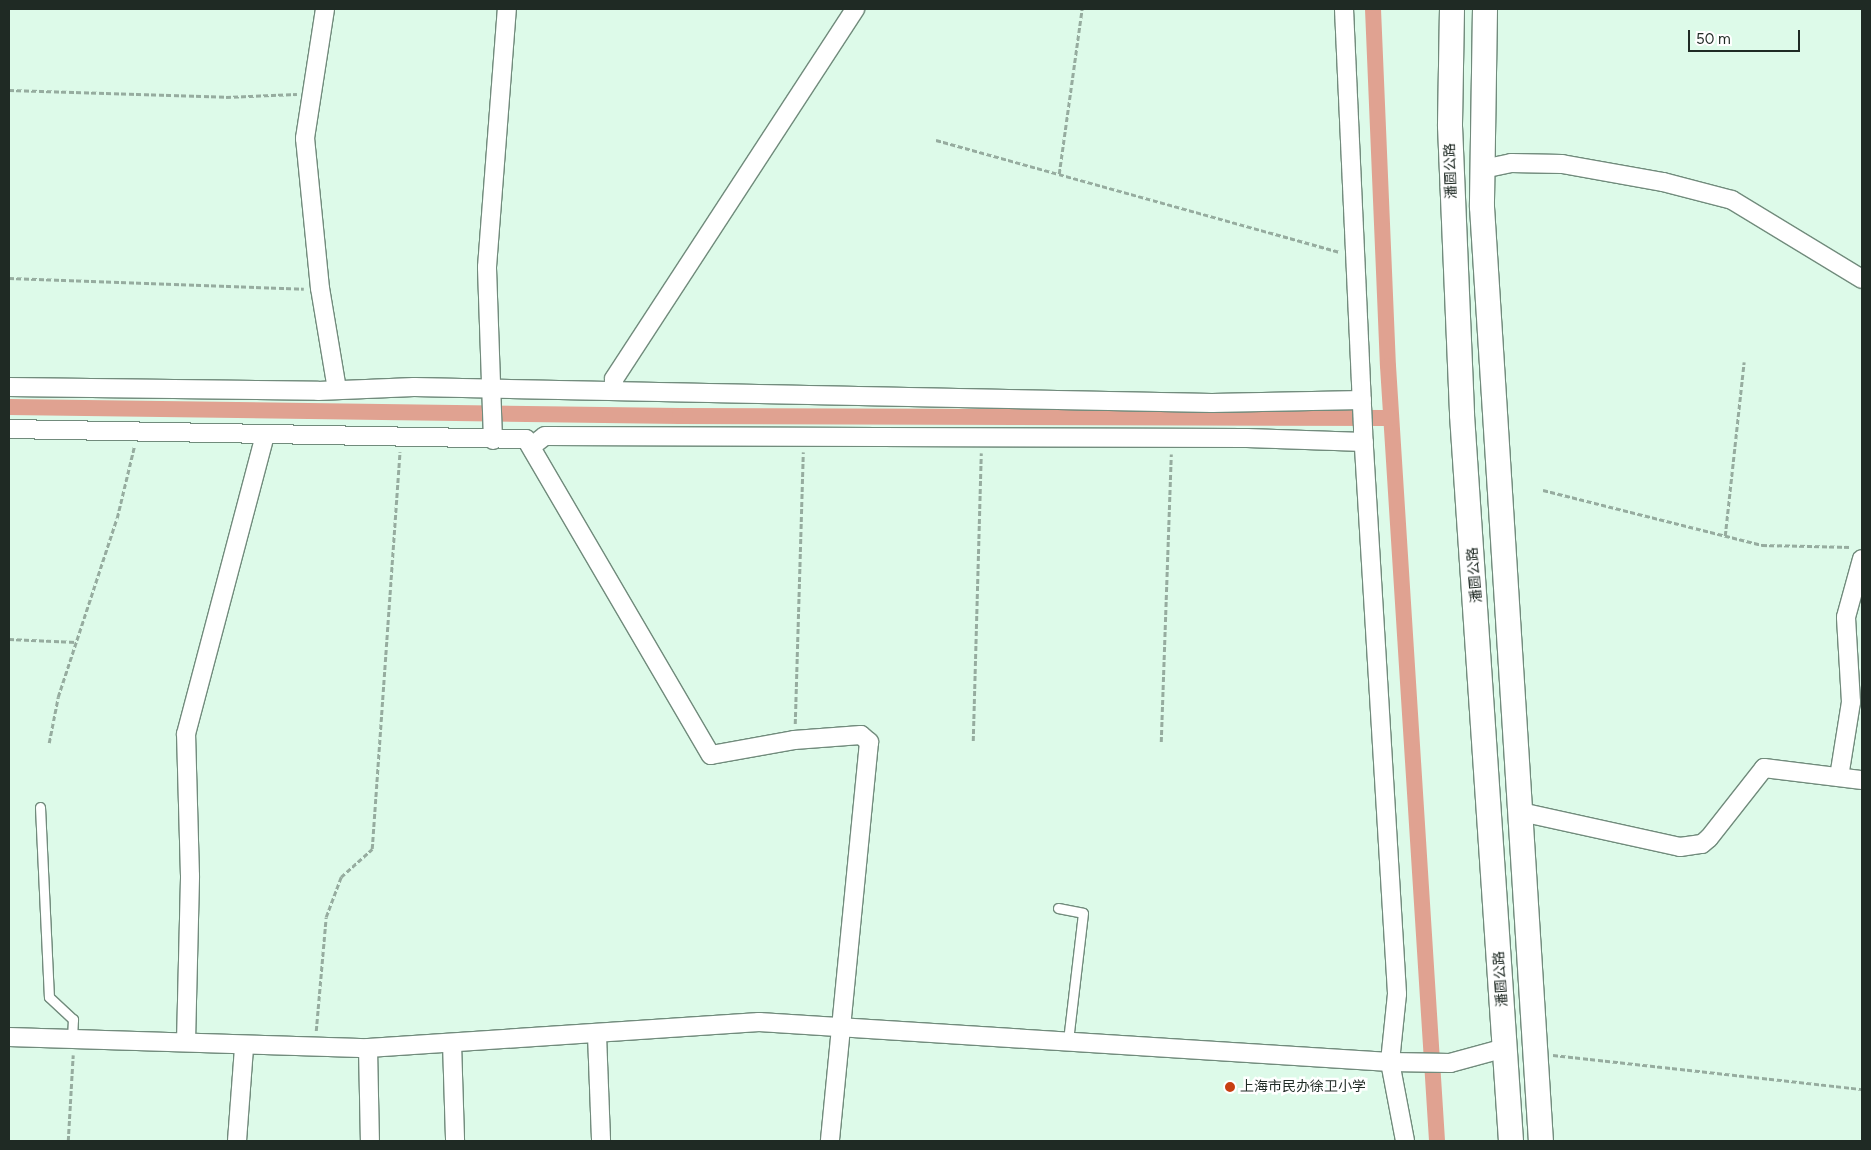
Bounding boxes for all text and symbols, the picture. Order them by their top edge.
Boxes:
scale bar [1691,20,1804,52]
text: 50 m [1696,30,1731,48]
street label: 潘圆公路 [1442,143,1460,199]
street label: 潘圆公路 [1464,546,1486,604]
street label: 潘圆公路 [1491,950,1511,1008]
place label: 上海市民办徐卫小学 [1240,1079,1366,1095]
marker: 上海市民办徐卫小学 [1224,1081,1236,1093]

